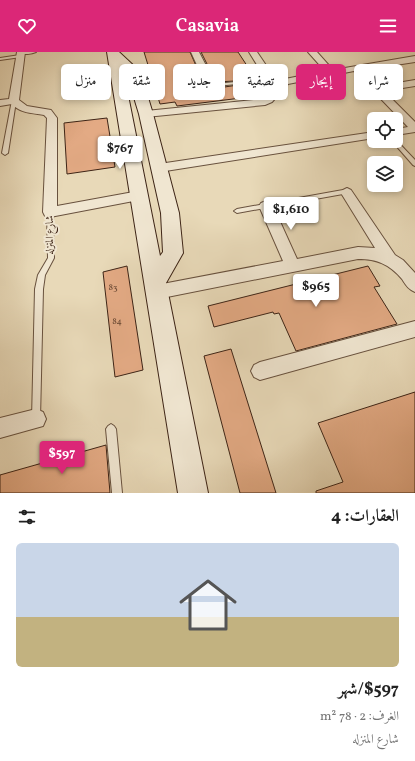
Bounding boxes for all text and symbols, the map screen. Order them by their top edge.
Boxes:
text: Casavia [176,14,239,39]
icon: heart [16,15,38,37]
icon: menu [377,15,399,37]
chip: منزل [61,64,111,100]
chip: شقة [119,64,165,100]
chip: جديد [173,64,225,100]
chip: تصفية [233,64,288,100]
chip: إيجار [296,64,346,100]
chip: شراء [354,64,403,100]
map controls [367,112,403,192]
button: locate [367,112,403,148]
pin: $767 [96,136,144,170]
text: $767 [107,140,133,158]
button: layers [367,156,403,192]
pin: $1,610 [258,197,324,231]
text: $1,610 [273,201,309,219]
street label: شارع المنزله [43,215,59,255]
pin: $965 [292,274,340,308]
text: $965 [302,278,330,296]
house number: 83 [108,281,118,294]
house number: 84 [112,315,122,328]
pin: $597 [38,441,86,475]
text: $597 [49,445,75,463]
text: العقارات: 4 [331,505,399,528]
icon: filters [16,506,38,528]
icon: home [172,569,244,641]
text: $597/شهر [338,678,399,701]
text: الغرف: 2 · 78 m² [320,708,399,726]
text: شارع المنزله [352,731,399,749]

